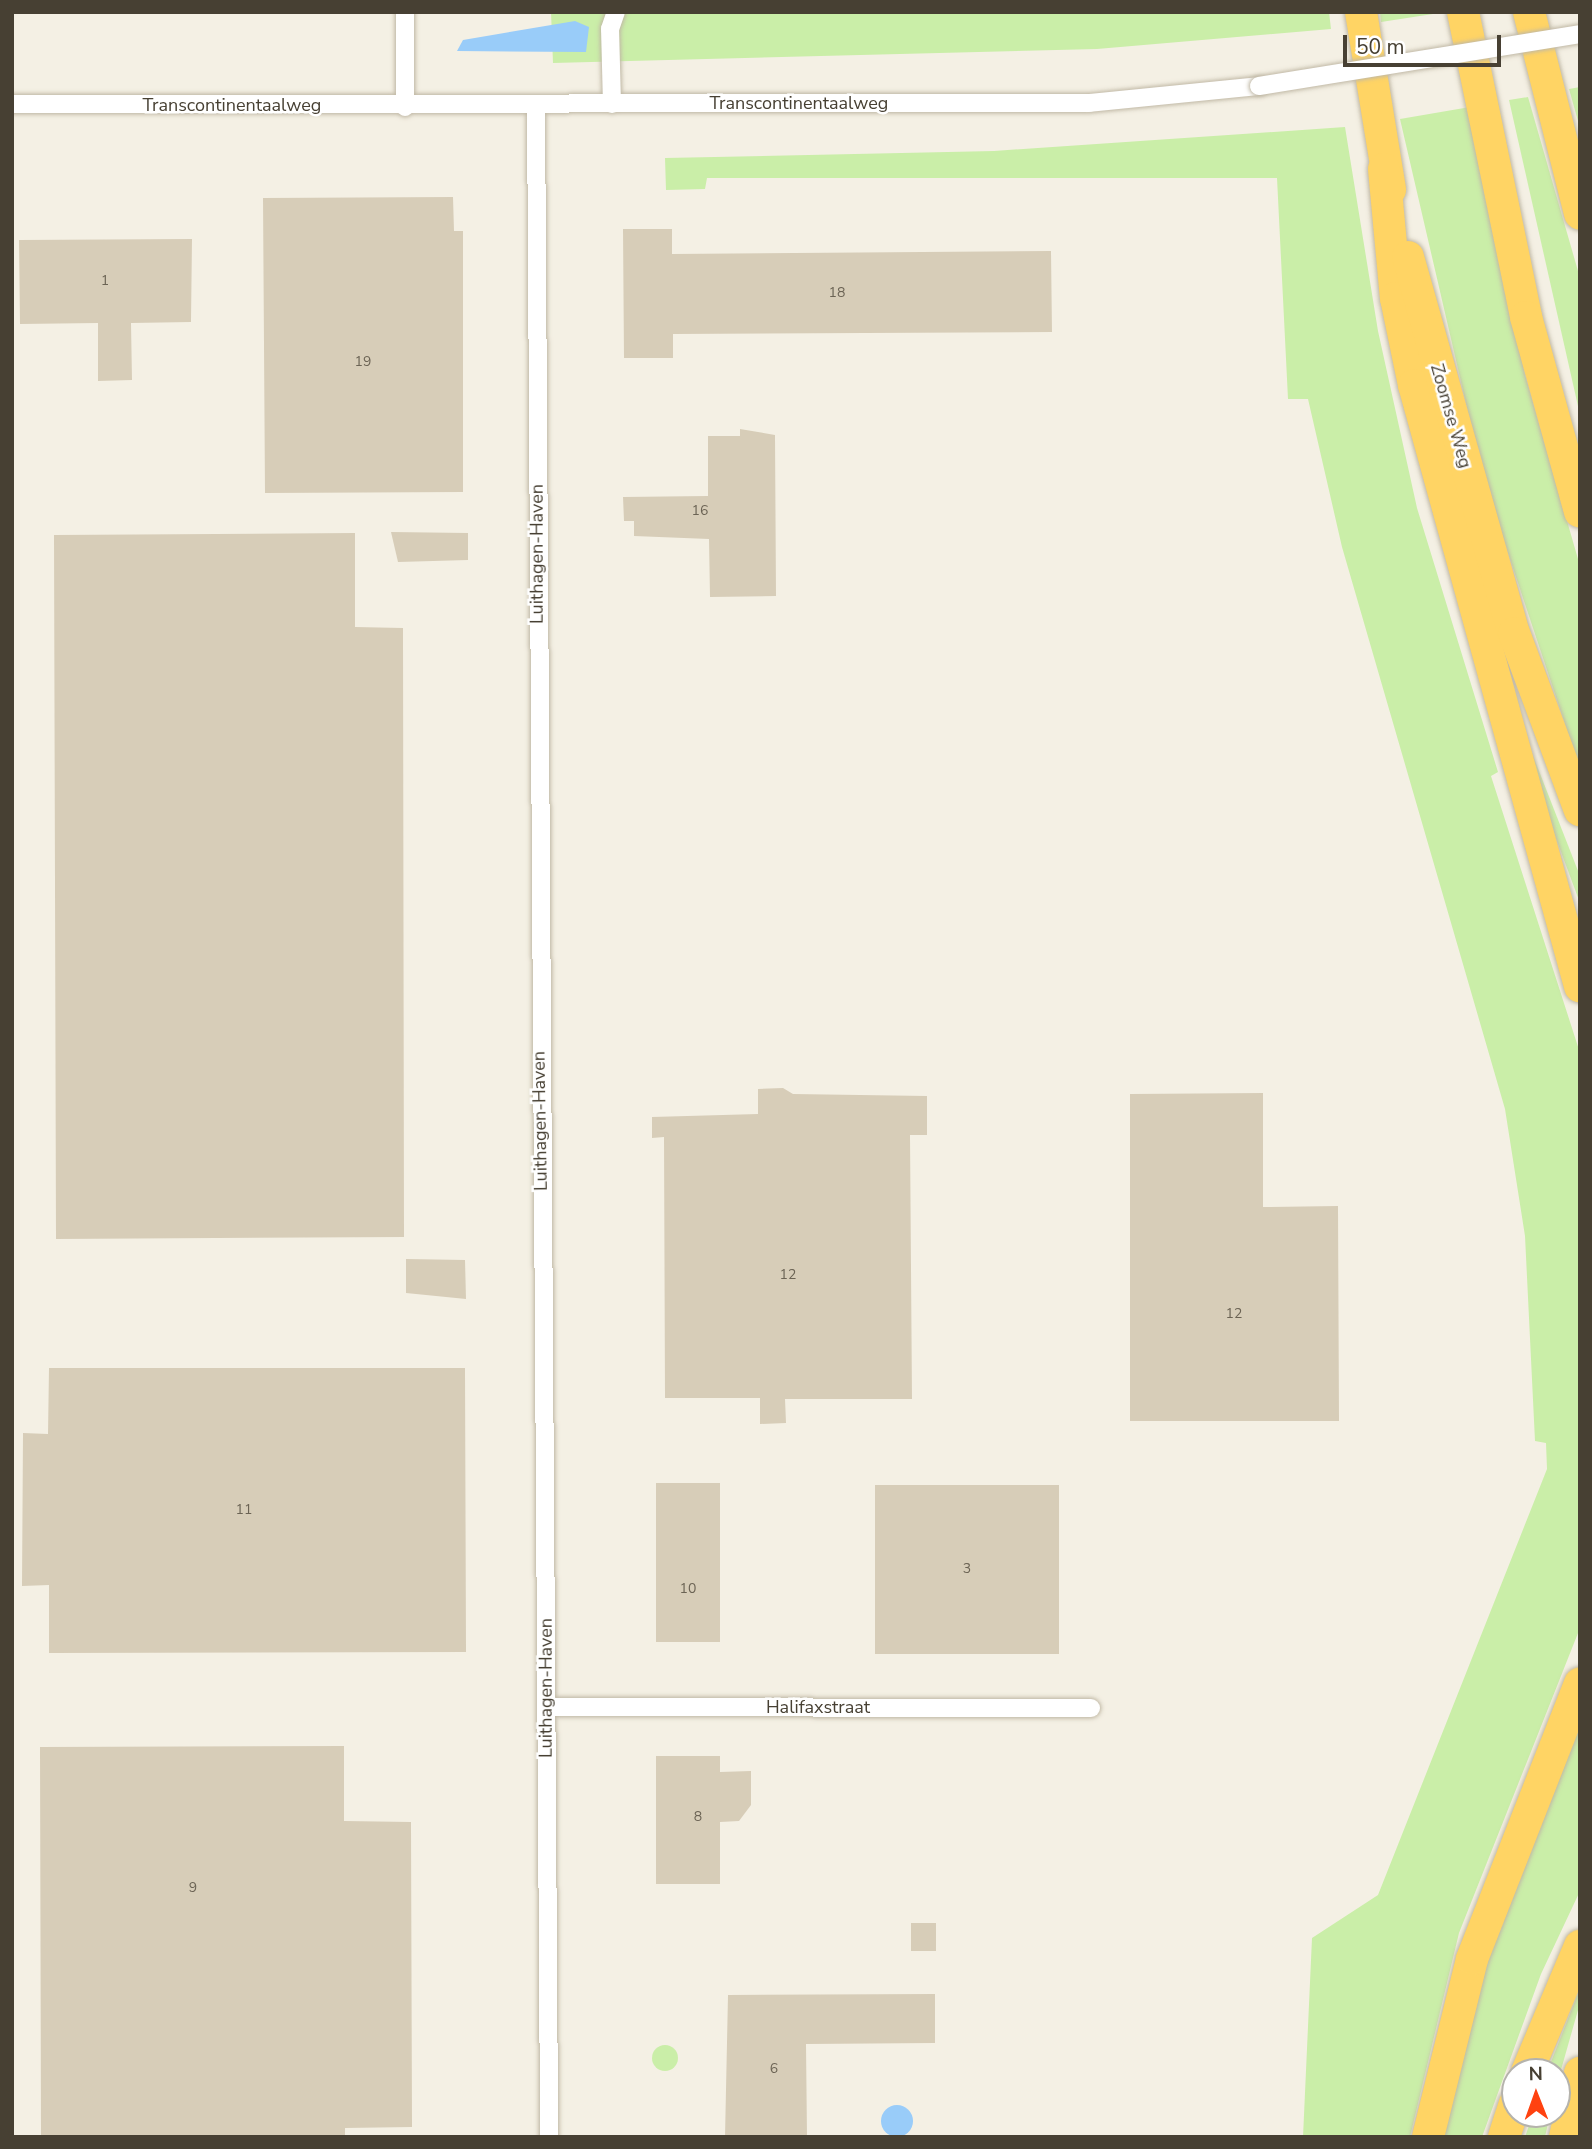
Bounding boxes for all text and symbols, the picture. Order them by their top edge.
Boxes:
scale bar [1347,21,1504,65]
text: 50 m [1356,33,1405,61]
street label: Transcontinentaalweg [710,92,888,114]
street label: Transcontinentaalweg [143,94,321,116]
house number: 1 [101,273,109,289]
house number: 18 [829,285,845,301]
house number: 19 [355,354,371,370]
street label: Zoomse Weg [1426,361,1476,471]
street label: Luithagen-Haven [526,484,548,624]
house number: 16 [692,503,708,519]
street label: Luithagen-Haven [528,1051,552,1191]
house number: 12 [780,1267,796,1283]
house number: 12 [1226,1306,1242,1322]
house number: 11 [236,1502,252,1518]
house number: 3 [963,1561,971,1577]
house number: 10 [680,1581,696,1597]
street label: Luithagen-Haven [535,1618,557,1758]
street label: Halifaxstraat [766,1696,870,1718]
house number: 8 [694,1809,702,1825]
house number: 9 [189,1880,197,1896]
north arrow [1501,2058,1571,2128]
house number: 6 [770,2061,778,2077]
text: N [1528,2061,1543,2087]

